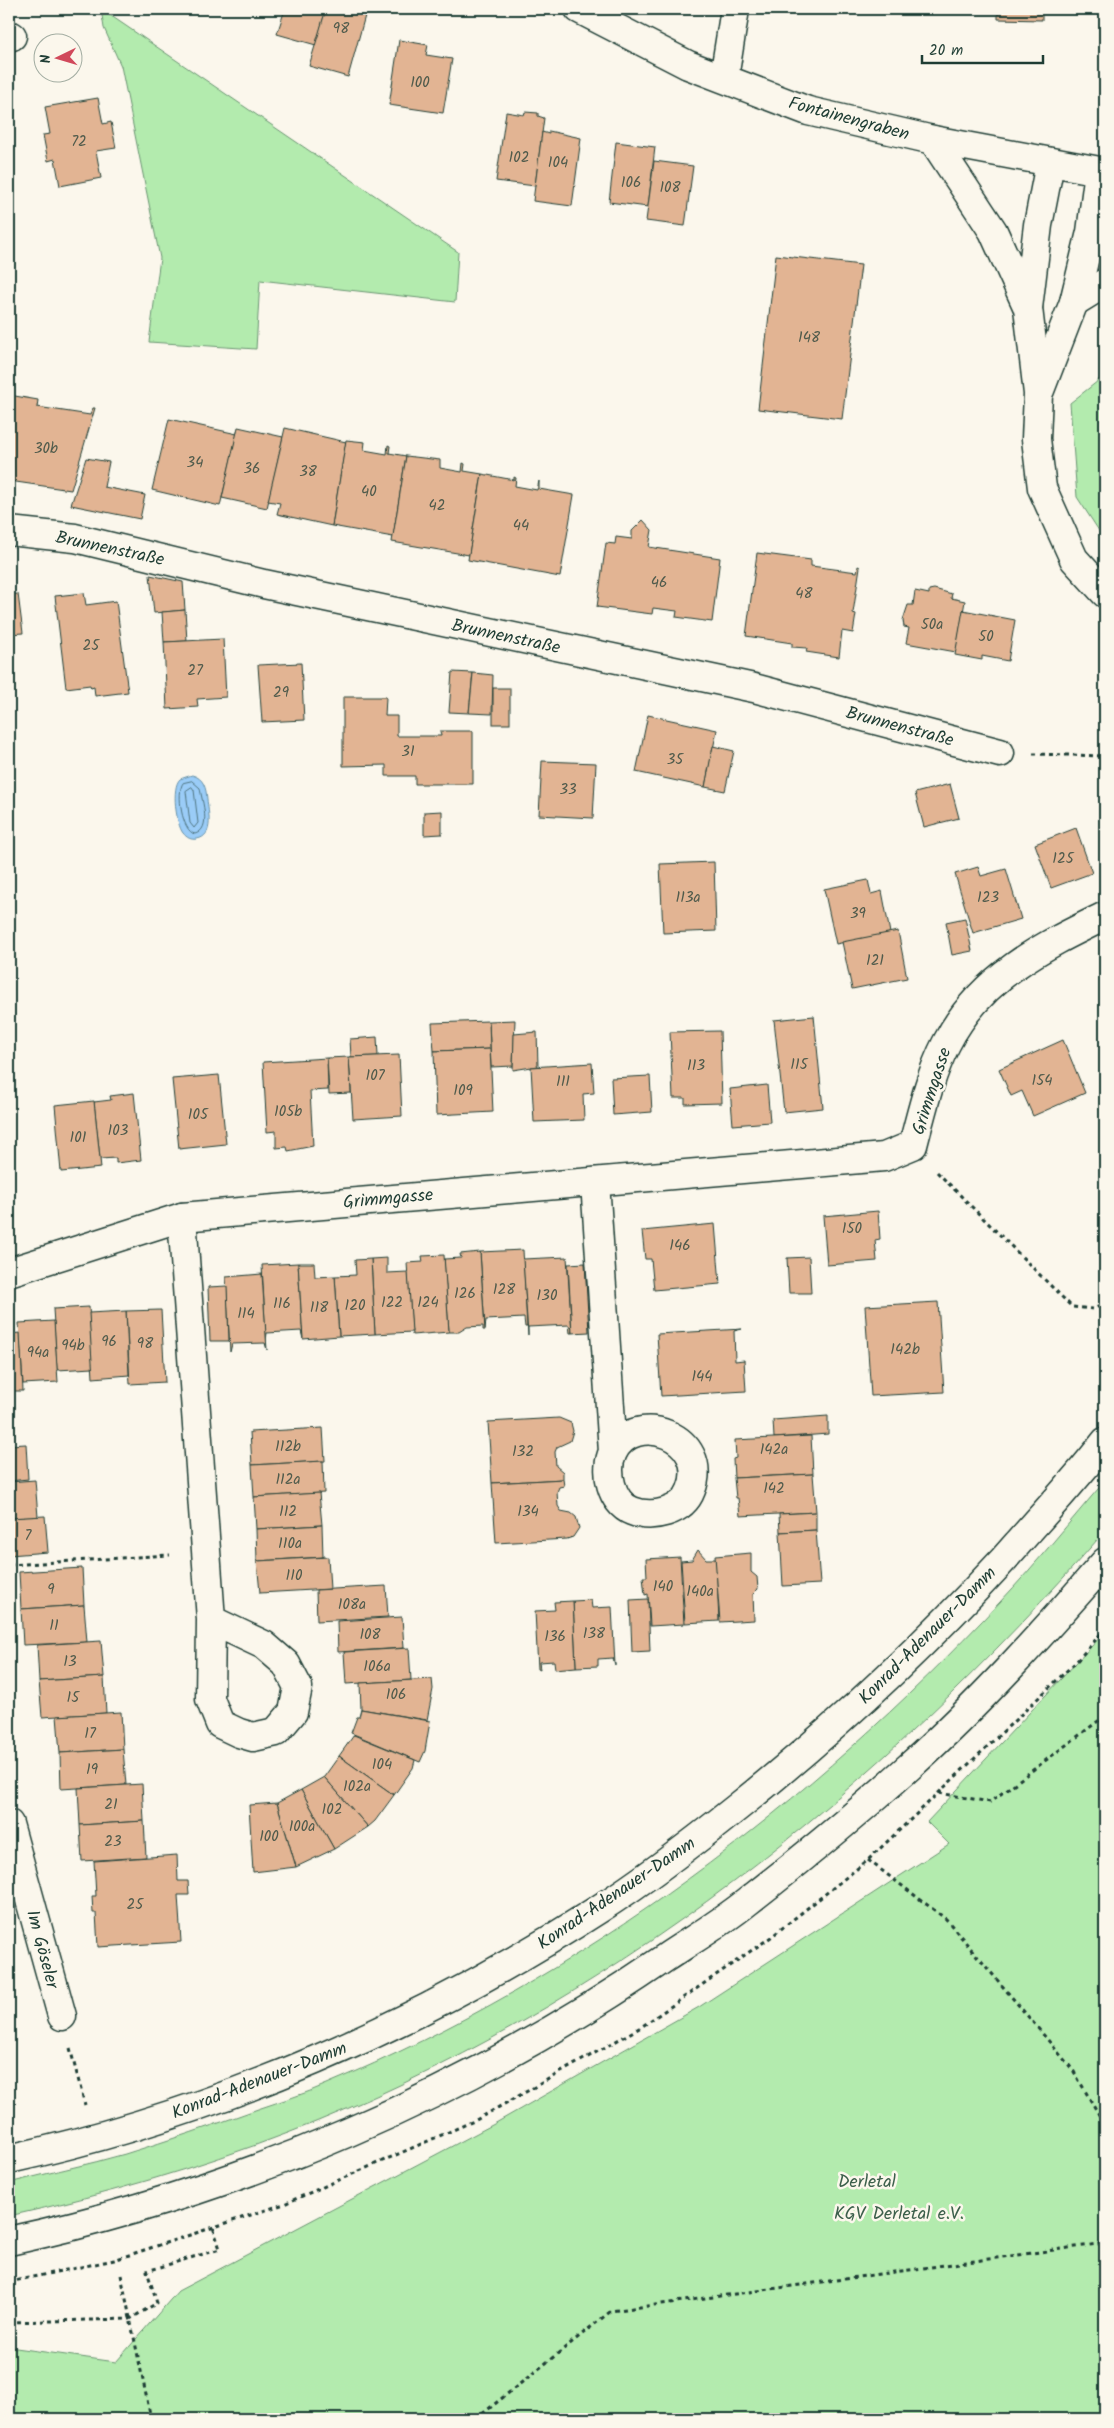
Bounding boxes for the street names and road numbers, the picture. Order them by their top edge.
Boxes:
street label: Fontainengraben [785,89,912,150]
street label: Brunnenstraße [53,524,167,575]
street label: Brunnenstraße [449,612,563,663]
street label: Brunnenstraße [842,699,957,756]
street label: Grimmgasse [905,1044,960,1139]
street label: Grimmgasse [342,1181,434,1218]
street label: Konrad-Adenauer-Damm [852,1560,1004,1712]
street label: Konrad-Adenauer-Damm [532,1830,702,1958]
street label: Im Göseler [17,1907,66,1993]
street label: Konrad-Adenauer-Damm [168,2035,351,2128]

